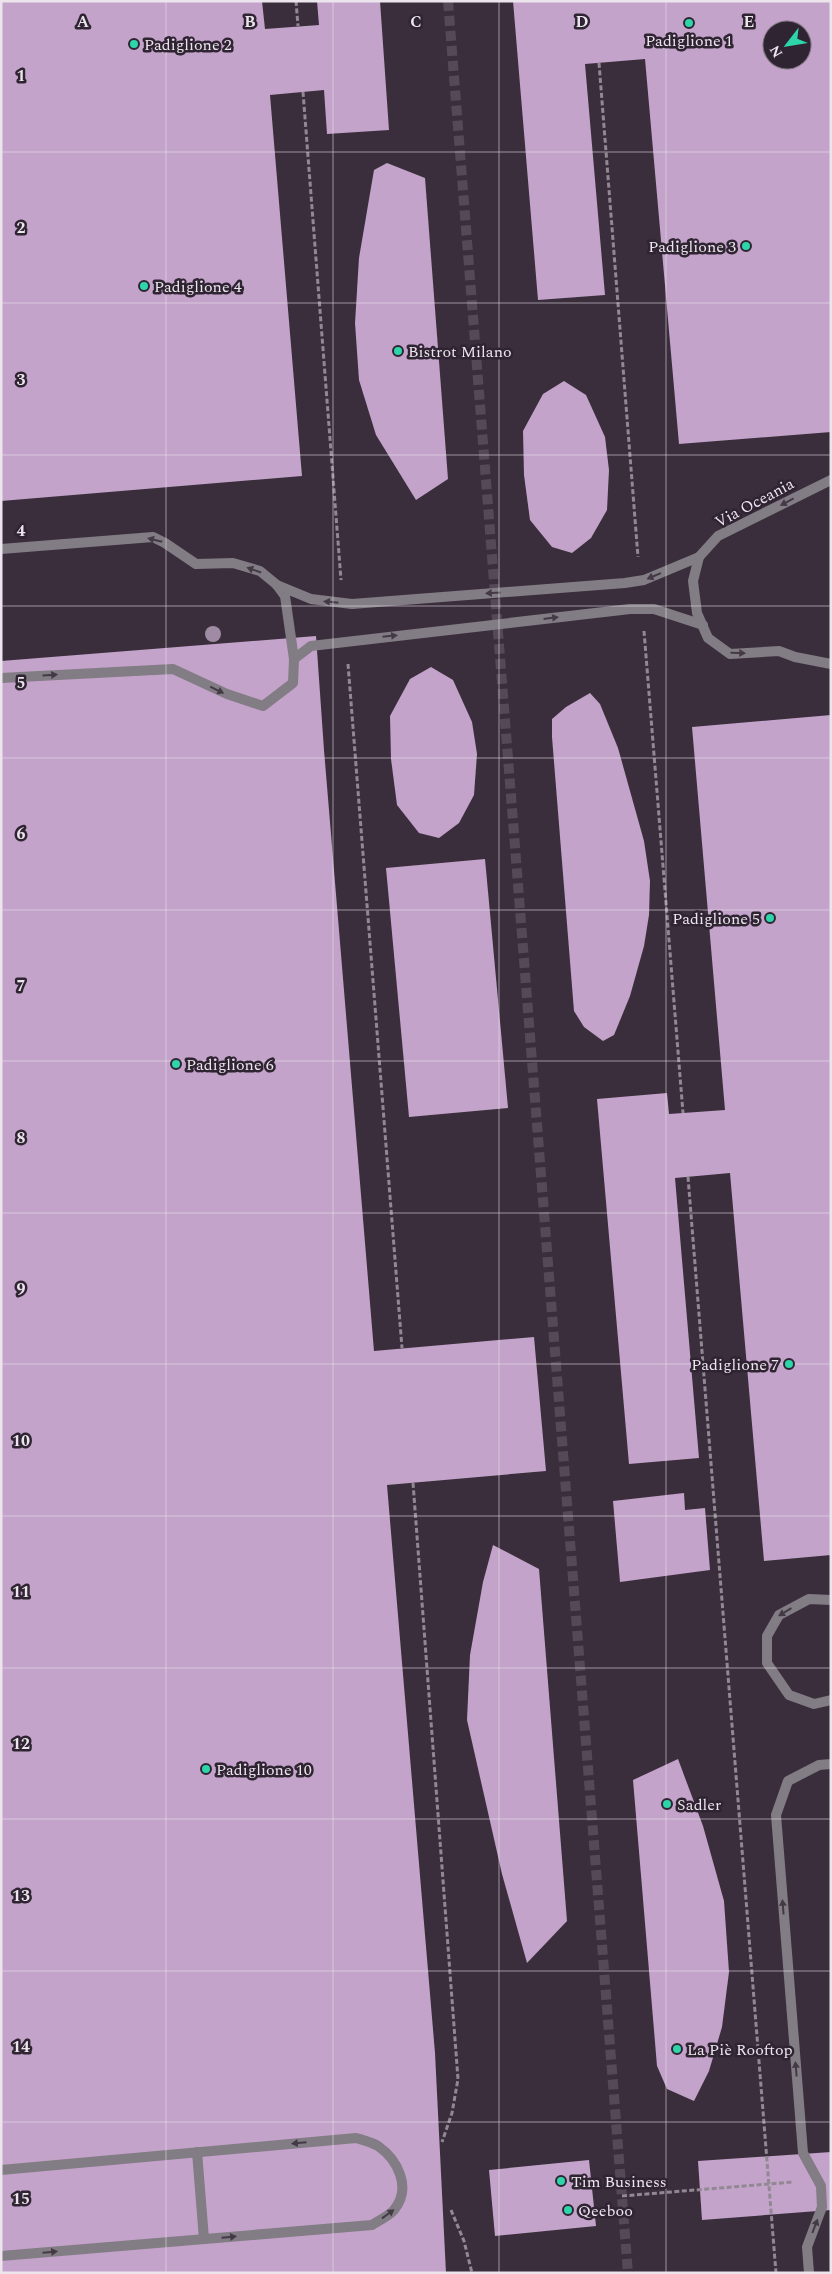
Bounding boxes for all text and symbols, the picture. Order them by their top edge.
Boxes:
text: A [77,10,90,34]
text: B [244,10,256,34]
text: C [410,10,422,34]
text: D [576,10,589,34]
text: E [744,10,754,34]
marker: Padiglione 1 [683,17,695,29]
north arrow [762,20,812,70]
place label: Padiglione 1 [645,29,733,53]
place label: Padiglione 2 [144,33,232,57]
marker: Padiglione 2 [128,38,140,50]
text: N [764,41,788,62]
text: 1 [17,64,25,88]
text: 2 [17,216,26,240]
place label: Padiglione 3 [648,235,736,259]
marker: Padiglione 3 [740,240,752,252]
place label: Padiglione 4 [154,275,242,299]
marker: Padiglione 4 [138,280,150,292]
place label: Bistrot Milano [408,340,512,364]
marker: Bistrot Milano [392,345,404,357]
text: 3 [17,368,26,392]
street label: Via Oceania [710,472,799,534]
one-way arrow [781,497,794,506]
text: 4 [17,519,26,543]
one-way arrow [147,536,163,544]
one-way arrow [246,566,261,574]
one-way arrow [647,572,661,580]
one-way arrow [485,590,501,598]
one-way arrow [323,598,339,606]
one-way arrow [544,614,560,622]
one-way arrow [382,632,398,640]
one-way arrow [730,649,746,657]
text: 5 [17,671,25,695]
one-way arrow [42,671,58,679]
one-way arrow [210,686,224,694]
text: 6 [17,822,26,846]
place label: Padiglione 5 [672,907,760,931]
marker: Padiglione 5 [764,912,776,924]
text: 7 [17,974,26,998]
place label: Padiglione 6 [186,1053,274,1077]
marker: Padiglione 6 [170,1058,182,1070]
text: 8 [17,1126,26,1150]
text: 9 [17,1277,26,1301]
place label: Padiglione 7 [691,1353,779,1377]
marker: Padiglione 7 [783,1358,795,1370]
text: 10 [12,1429,30,1453]
text: 11 [12,1580,30,1604]
one-way arrow [779,1608,792,1617]
text: 12 [12,1732,30,1756]
place label: Padiglione 10 [216,1758,312,1782]
marker: Padiglione 10 [200,1763,212,1775]
place label: Sadler [677,1793,721,1817]
marker: Sadler [661,1798,673,1810]
text: 13 [12,1884,30,1908]
one-way arrow [779,1899,787,1915]
text: 14 [12,2035,30,2059]
place label: La Piè Rooftop [687,2038,793,2062]
marker: La Piè Rooftop [671,2043,683,2055]
one-way arrow [792,2061,800,2077]
one-way arrow [291,2139,307,2147]
place label: Tim Business [571,2170,667,2194]
marker: Tim Business [555,2175,567,2187]
text: 15 [12,2187,30,2211]
place label: Qeeboo [578,2199,633,2223]
marker: Qeeboo [562,2204,574,2216]
one-way arrow [381,2209,395,2219]
one-way arrow [812,2218,819,2233]
one-way arrow [221,2233,237,2241]
one-way arrow [42,2248,58,2256]

